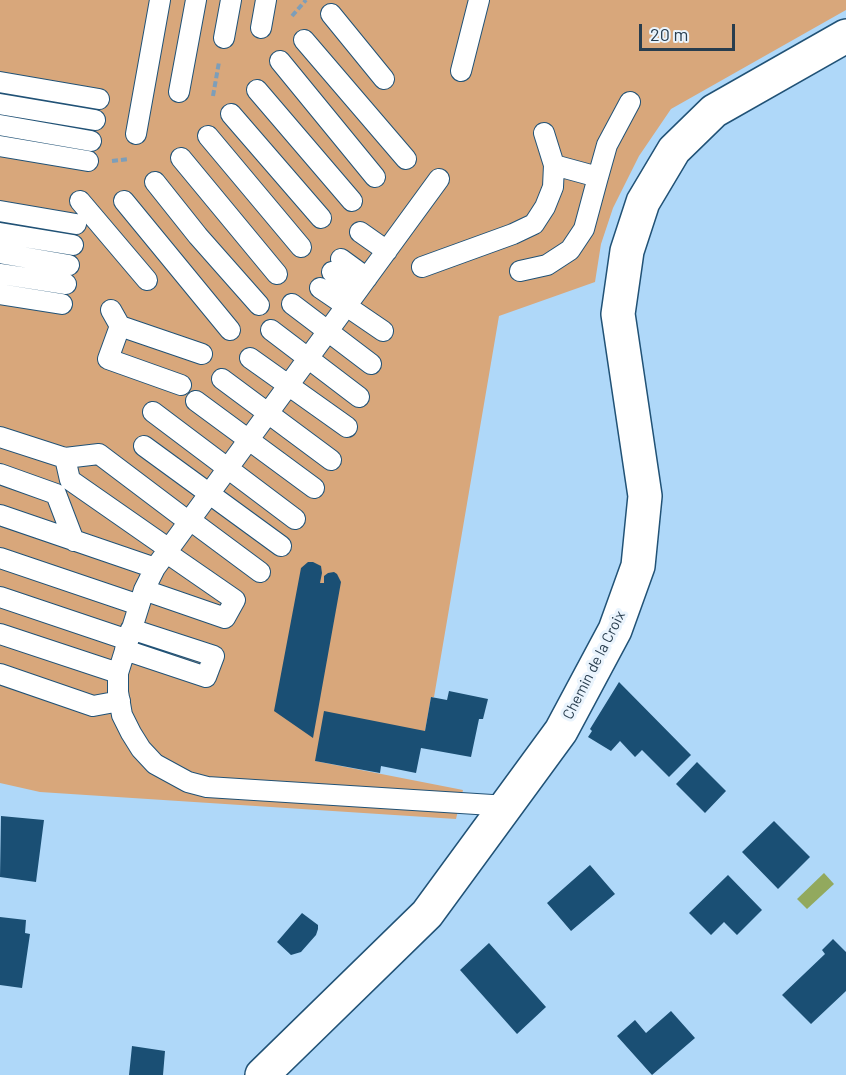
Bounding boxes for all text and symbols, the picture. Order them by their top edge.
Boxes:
scale bar [642,12,738,50]
text: 20 m [650,23,688,45]
street label: Chemin de la Croix [559,608,629,722]

